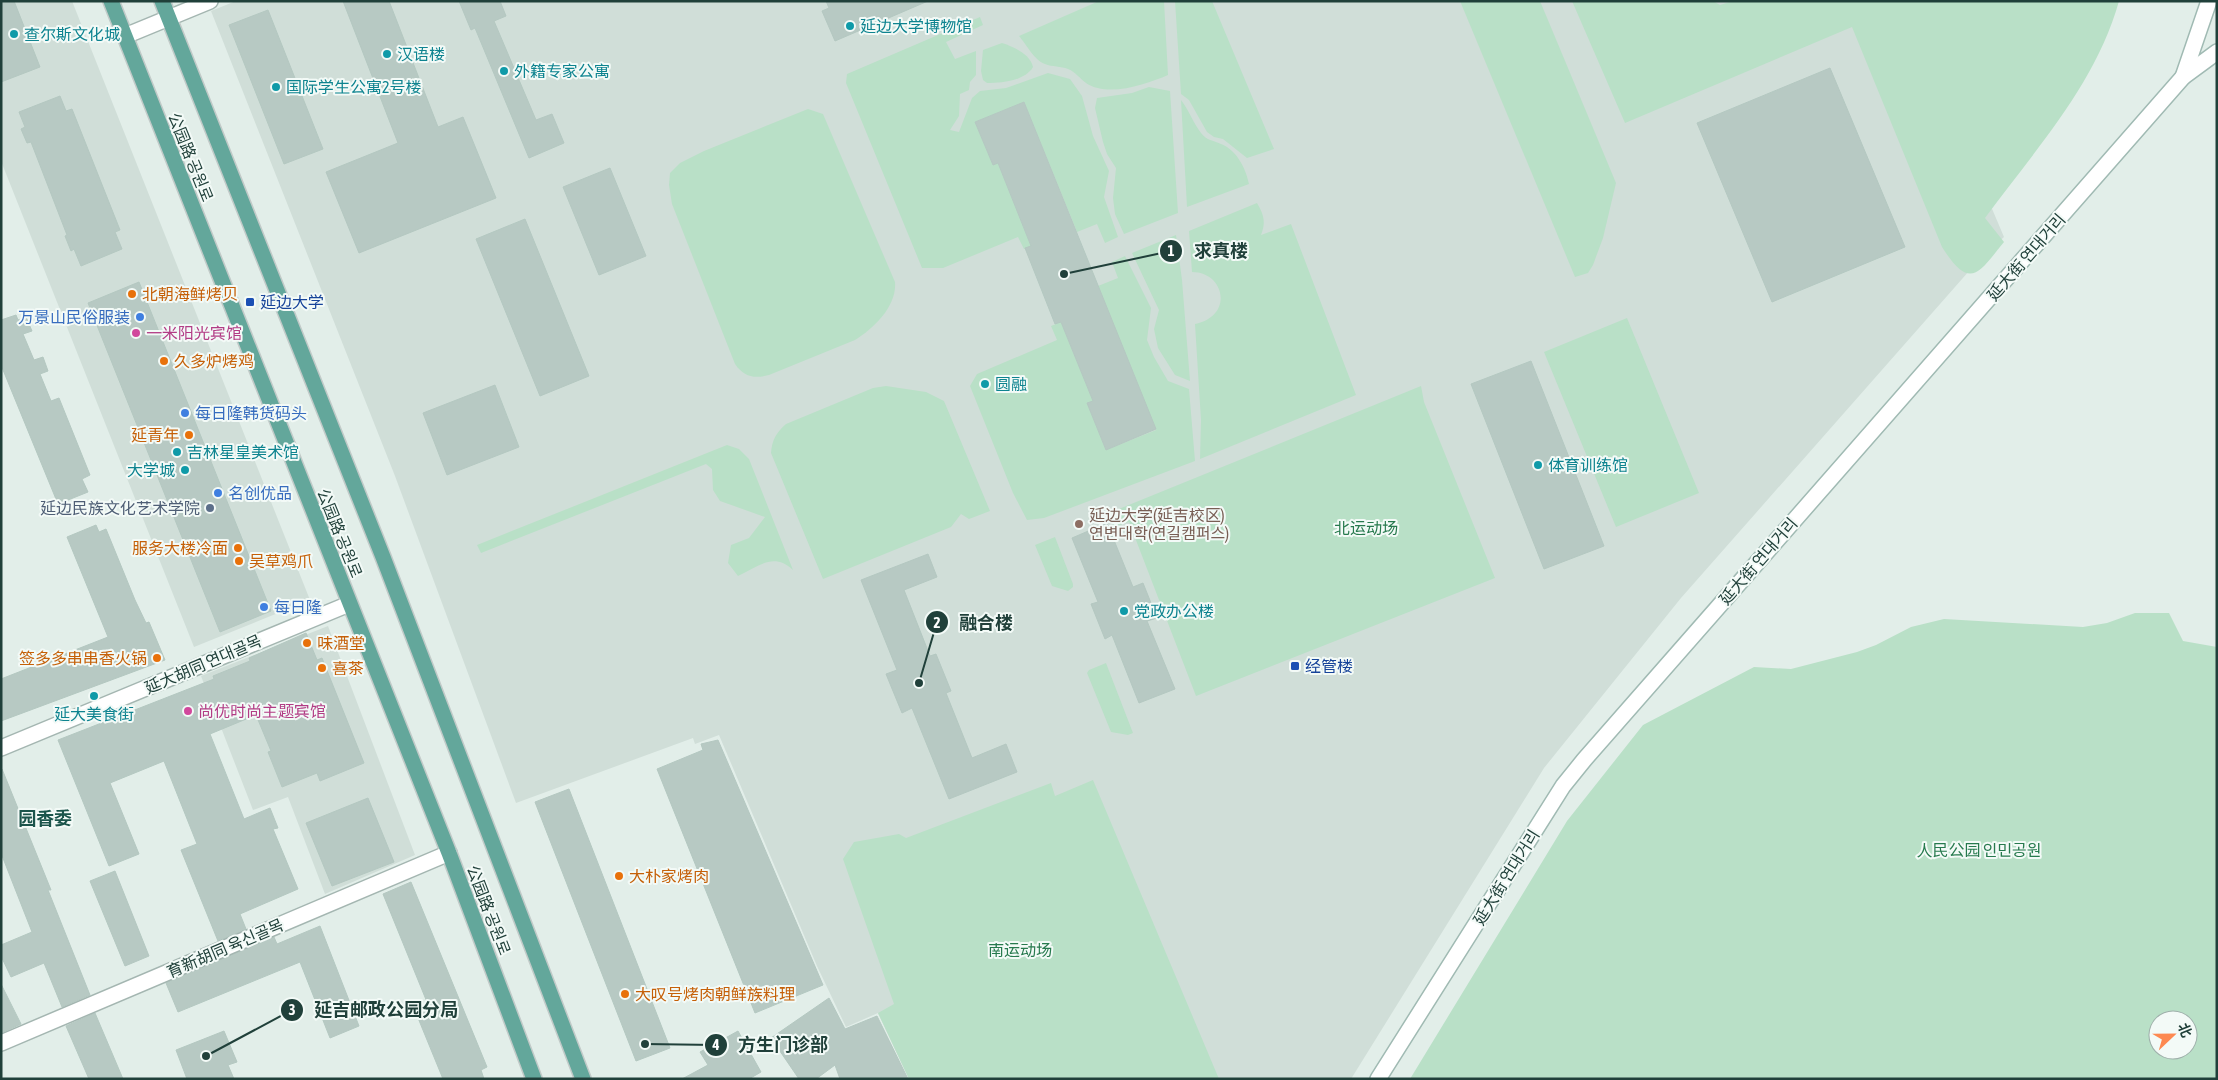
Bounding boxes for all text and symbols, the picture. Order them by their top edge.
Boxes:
place label: 延边大学博物馆 [860,17,972,35]
marker: 延边大学博物馆 [844,20,856,32]
place label: 查尔斯文化城 [24,25,120,43]
marker: 查尔斯文化城 [8,28,20,40]
place label: 汉语楼 [397,45,445,63]
marker: 汉语楼 [381,48,393,60]
place label: 外籍专家公寓 [514,62,610,80]
marker: 外籍专家公寓 [498,65,510,77]
place label: 国际学生公寓2号楼 [286,78,422,96]
marker: 国际学生公寓2号楼 [270,81,282,93]
street label: 公园路 공원로 [165,110,217,204]
street label: 延大街 연대거리 [1983,210,2069,304]
callout: 求真楼 [1159,235,1258,268]
text: 求真楼 [1194,240,1248,261]
text: 1 [1167,242,1175,259]
place label: 北朝海鲜烤贝 [142,285,238,303]
marker: 北朝海鲜烤贝 [126,288,138,300]
place label: 延边大学 [260,293,324,311]
marker: 延边大学 [244,296,256,308]
place label: 万景山民俗服装 [18,308,130,326]
marker: 万景山民俗服装 [134,311,146,323]
place label: 一米阳光宾馆 [146,324,242,342]
marker: 一米阳光宾馆 [130,327,142,339]
place label: 久多炉烤鸡 [174,352,254,370]
marker: 久多炉烤鸡 [158,355,170,367]
place label: 圆融 [995,375,1027,393]
marker: 圆融 [979,378,991,390]
place label: 每日隆韩货码头 [195,404,307,422]
marker: 每日隆韩货码头 [179,407,191,419]
place label: 延青年 [131,426,179,444]
marker: 延青年 [183,429,195,441]
place label: 吉林星皇美术馆 [187,443,299,461]
marker: 吉林星皇美术馆 [171,446,183,458]
place label: 体育训练馆 [1548,456,1628,474]
marker: 体育训练馆 [1532,459,1544,471]
place label: 大学城 [127,461,175,479]
marker: 大学城 [179,464,191,476]
place label: 名创优品 [228,484,292,502]
street label: 公园路 공원로 [314,486,366,580]
marker: 名创优品 [212,487,224,499]
place label: 延边民族文化艺术学院 [40,499,200,517]
marker: 延边民族文化艺术学院 [204,502,216,514]
place label: 延边大学(延吉校区) 연변대학(연길캠퍼스) [1089,506,1229,543]
street label: 延大街 연대거리 [1715,514,1801,608]
marker: 延边大学(延吉校区) 연변대학(연길캠퍼스) [1073,518,1085,530]
park label: 北运动场 [1334,519,1398,537]
place label: 服务大楼冷面 [132,539,228,557]
marker: 服务大楼冷面 [232,542,244,554]
place label: 吴草鸡爪 [249,552,313,570]
marker: 吴草鸡爪 [233,555,245,567]
place label: 每日隆 [274,598,322,616]
marker: 每日隆 [258,601,270,613]
place label: 党政办公楼 [1134,602,1214,620]
marker: 党政办公楼 [1118,605,1130,617]
callout: 融合楼 [924,606,1023,639]
text: 融合楼 [959,612,1013,633]
text: 2 [933,614,941,631]
street label: 延大胡同 연대골목 [142,631,264,697]
place label: 味酒堂 [317,634,365,652]
marker: 味酒堂 [301,637,313,649]
place label: 签多多串串香火锅 [19,649,147,667]
marker: 签多多串串香火锅 [151,652,163,664]
place label: 经管楼 [1305,657,1353,675]
place label: 喜茶 [332,659,364,677]
marker: 经管楼 [1289,660,1301,672]
marker: 喜茶 [316,662,328,674]
marker: 延大美食街 [88,690,100,702]
place label: 尚优时尚主题宾馆 [198,702,326,720]
place label: 延大美食街 [54,705,134,723]
marker: 尚优时尚主题宾馆 [182,705,194,717]
district label: 园香委 [18,808,72,829]
street label: 延大街 연대거리 [1469,826,1543,928]
park label: 人民公园 인민공원 [1916,841,2042,859]
street label: 公园路 공원로 [464,863,514,958]
place label: 大朴家烤肉 [629,867,709,885]
marker: 大朴家烤肉 [613,870,625,882]
street label: 育新胡同 육신골목 [164,915,286,981]
park label: 南运动场 [988,941,1052,959]
place label: 大叹号烤肉朝鲜族料理 [635,985,795,1003]
marker: 大叹号烤肉朝鲜族料理 [619,988,631,1000]
callout: 延吉邮政公园分局 [279,993,468,1026]
text: 延吉邮政公园分局 [314,999,458,1020]
text: 3 [288,1001,296,1018]
north arrow [2148,1010,2198,1060]
text: 北 [2175,1021,2195,1040]
callout: 方生门诊部 [703,1028,838,1061]
text: 方生门诊部 [738,1034,828,1055]
text: 4 [711,1036,720,1053]

